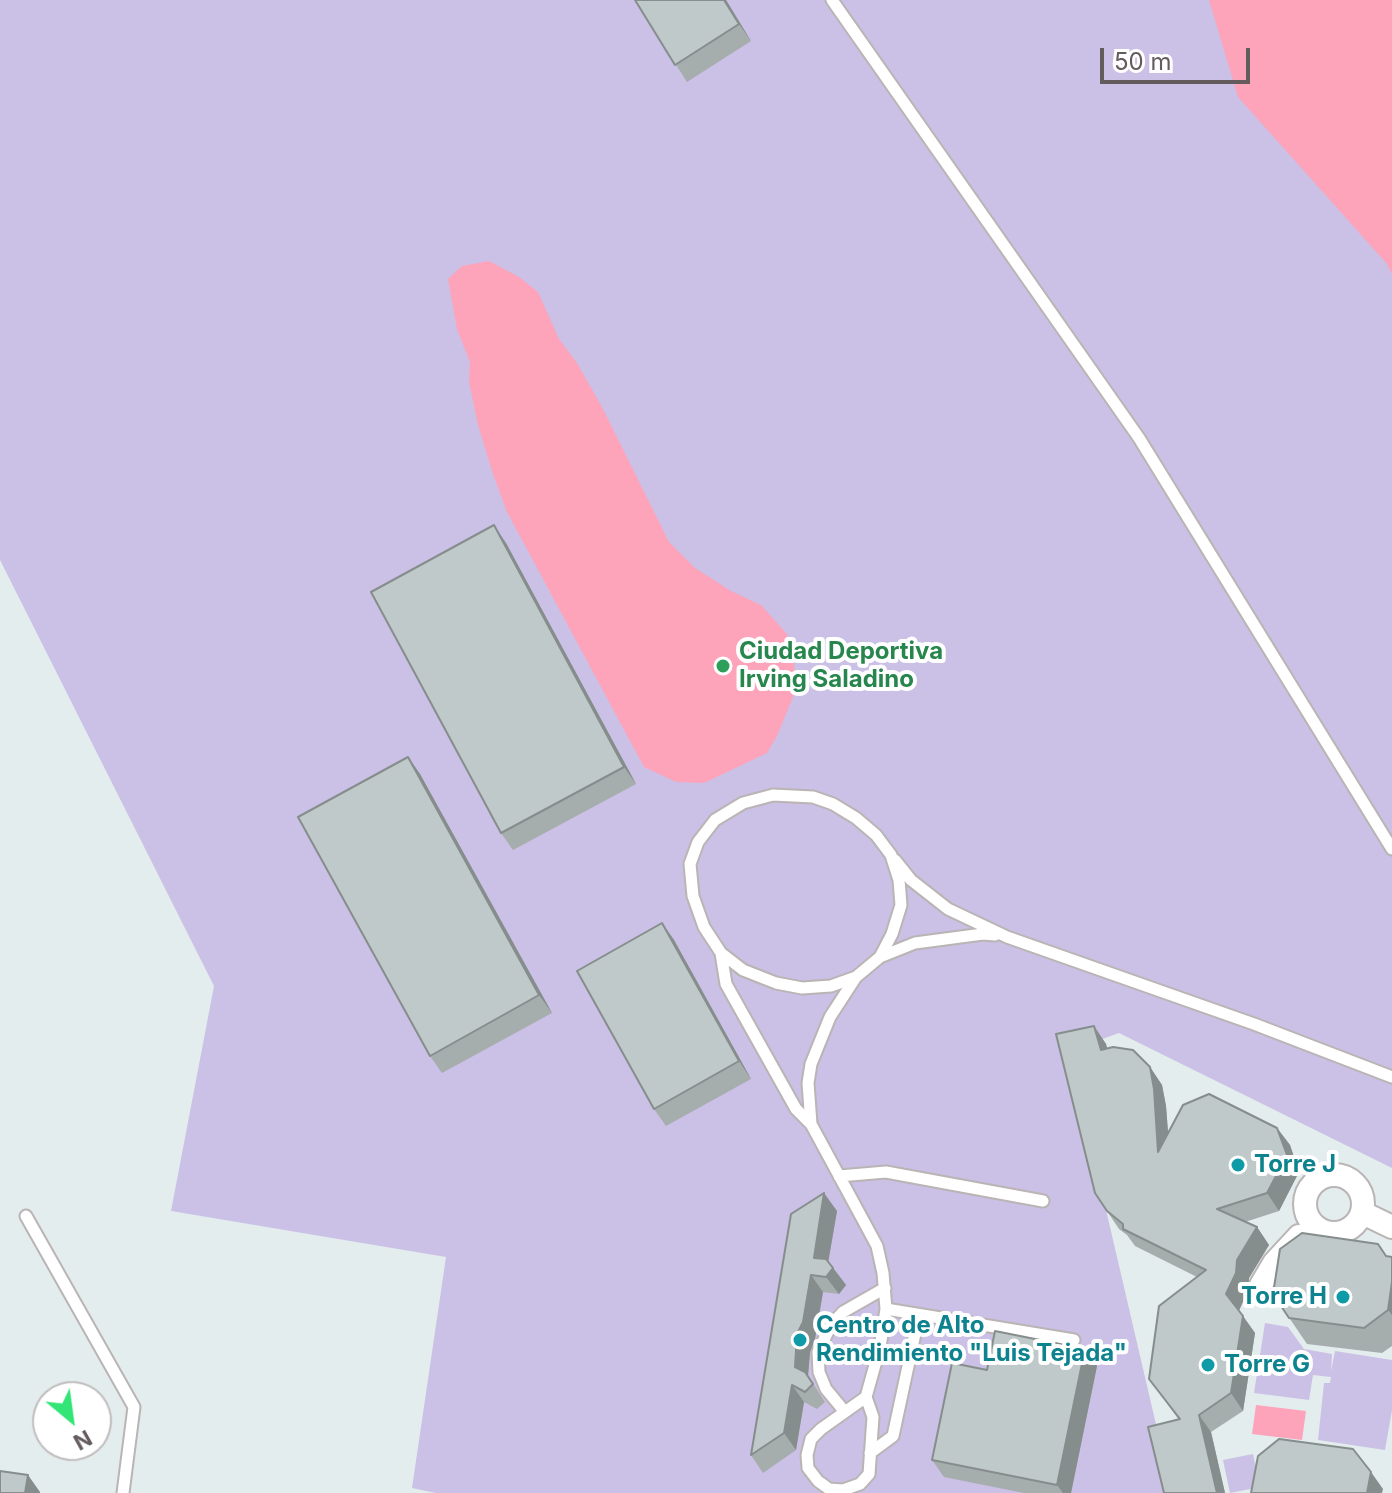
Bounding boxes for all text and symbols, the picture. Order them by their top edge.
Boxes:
scale bar [1104,32,1254,82]
text: 50 m [1114,47,1172,76]
place label: Ciudad Deportiva Irving Saladino [739,638,943,694]
marker: Ciudad Deportiva Irving Saladino [714,657,732,675]
place label: Torre J [1254,1151,1336,1179]
marker: Torre J [1229,1156,1247,1174]
place label: Torre H [1241,1283,1327,1311]
marker: Torre H [1334,1288,1352,1306]
place label: Centro de Alto Rendimiento "Luis Tejada" [816,1312,1127,1368]
marker: Centro de Alto Rendimiento "Luis Tejada" [791,1331,809,1349]
place label: Torre G [1224,1351,1310,1379]
marker: Torre G [1199,1356,1217,1374]
north arrow [32,1381,112,1461]
text: N [69,1425,96,1456]

